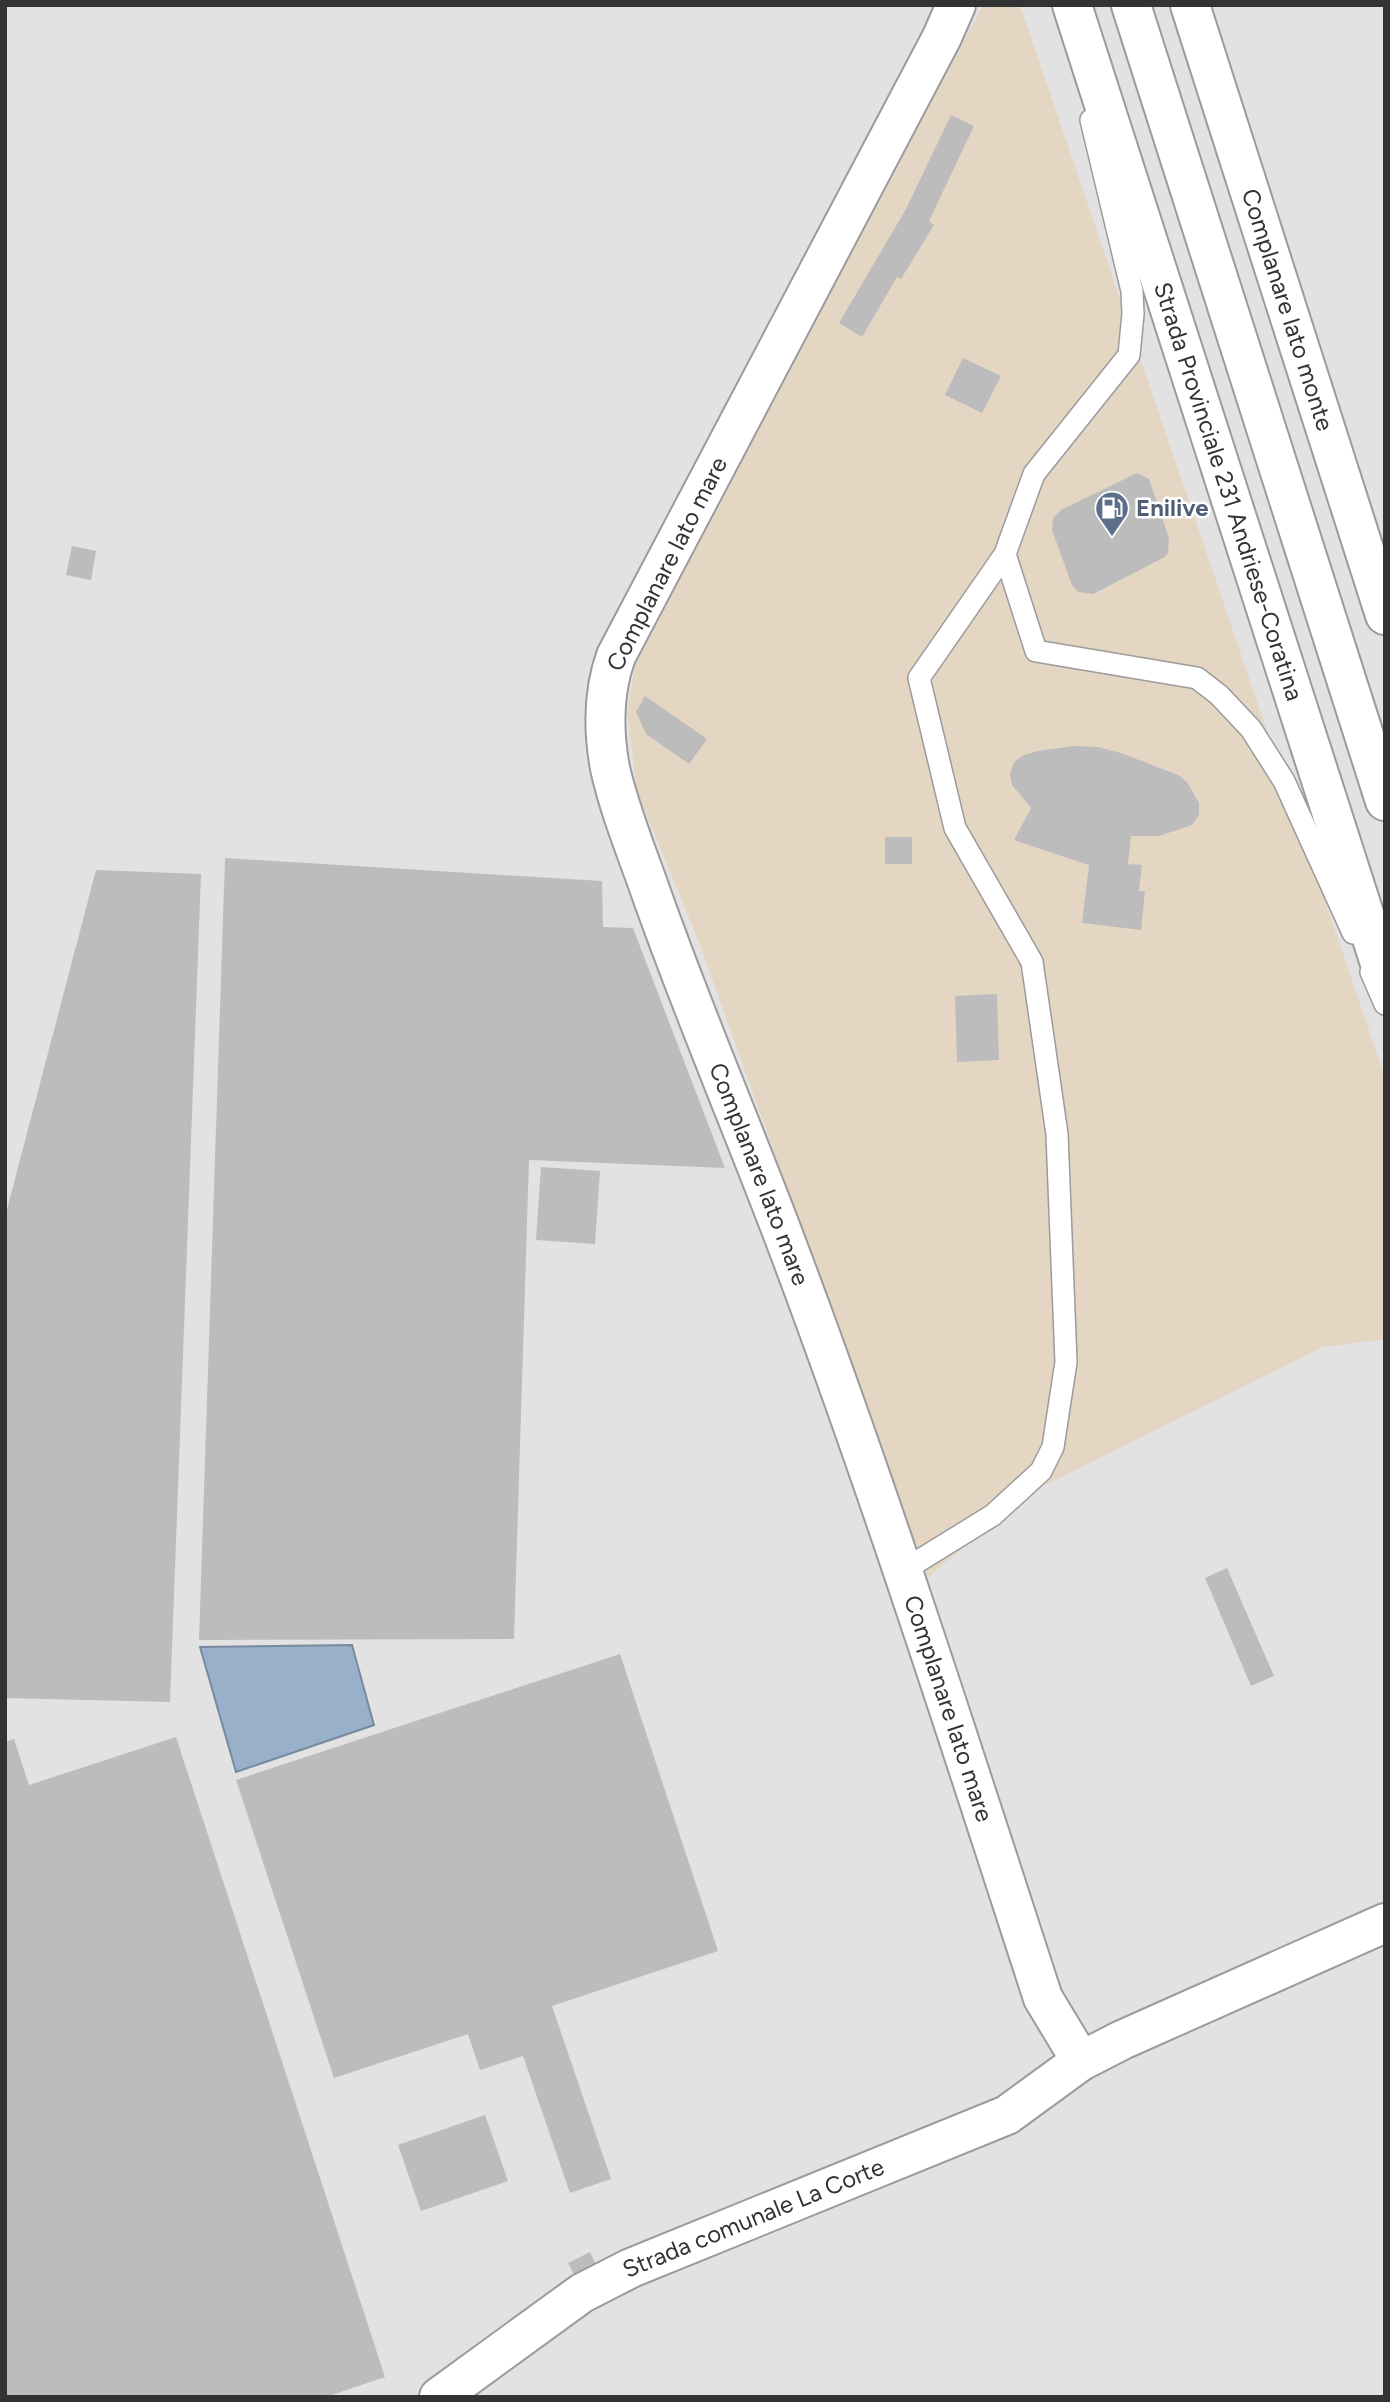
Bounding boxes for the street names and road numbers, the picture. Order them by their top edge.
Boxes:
street label: Complanare lato monte [1236,185,1340,434]
street label: Strada Provinciale 231 Andriese-Coratina [1148,279,1310,704]
street label: Complanare lato mare [600,452,733,676]
street label: Complanare lato mare [703,1059,816,1289]
street label: Complanare lato mare [898,1592,1000,1825]
street label: Strada comunale La Corte [617,2152,888,2284]

